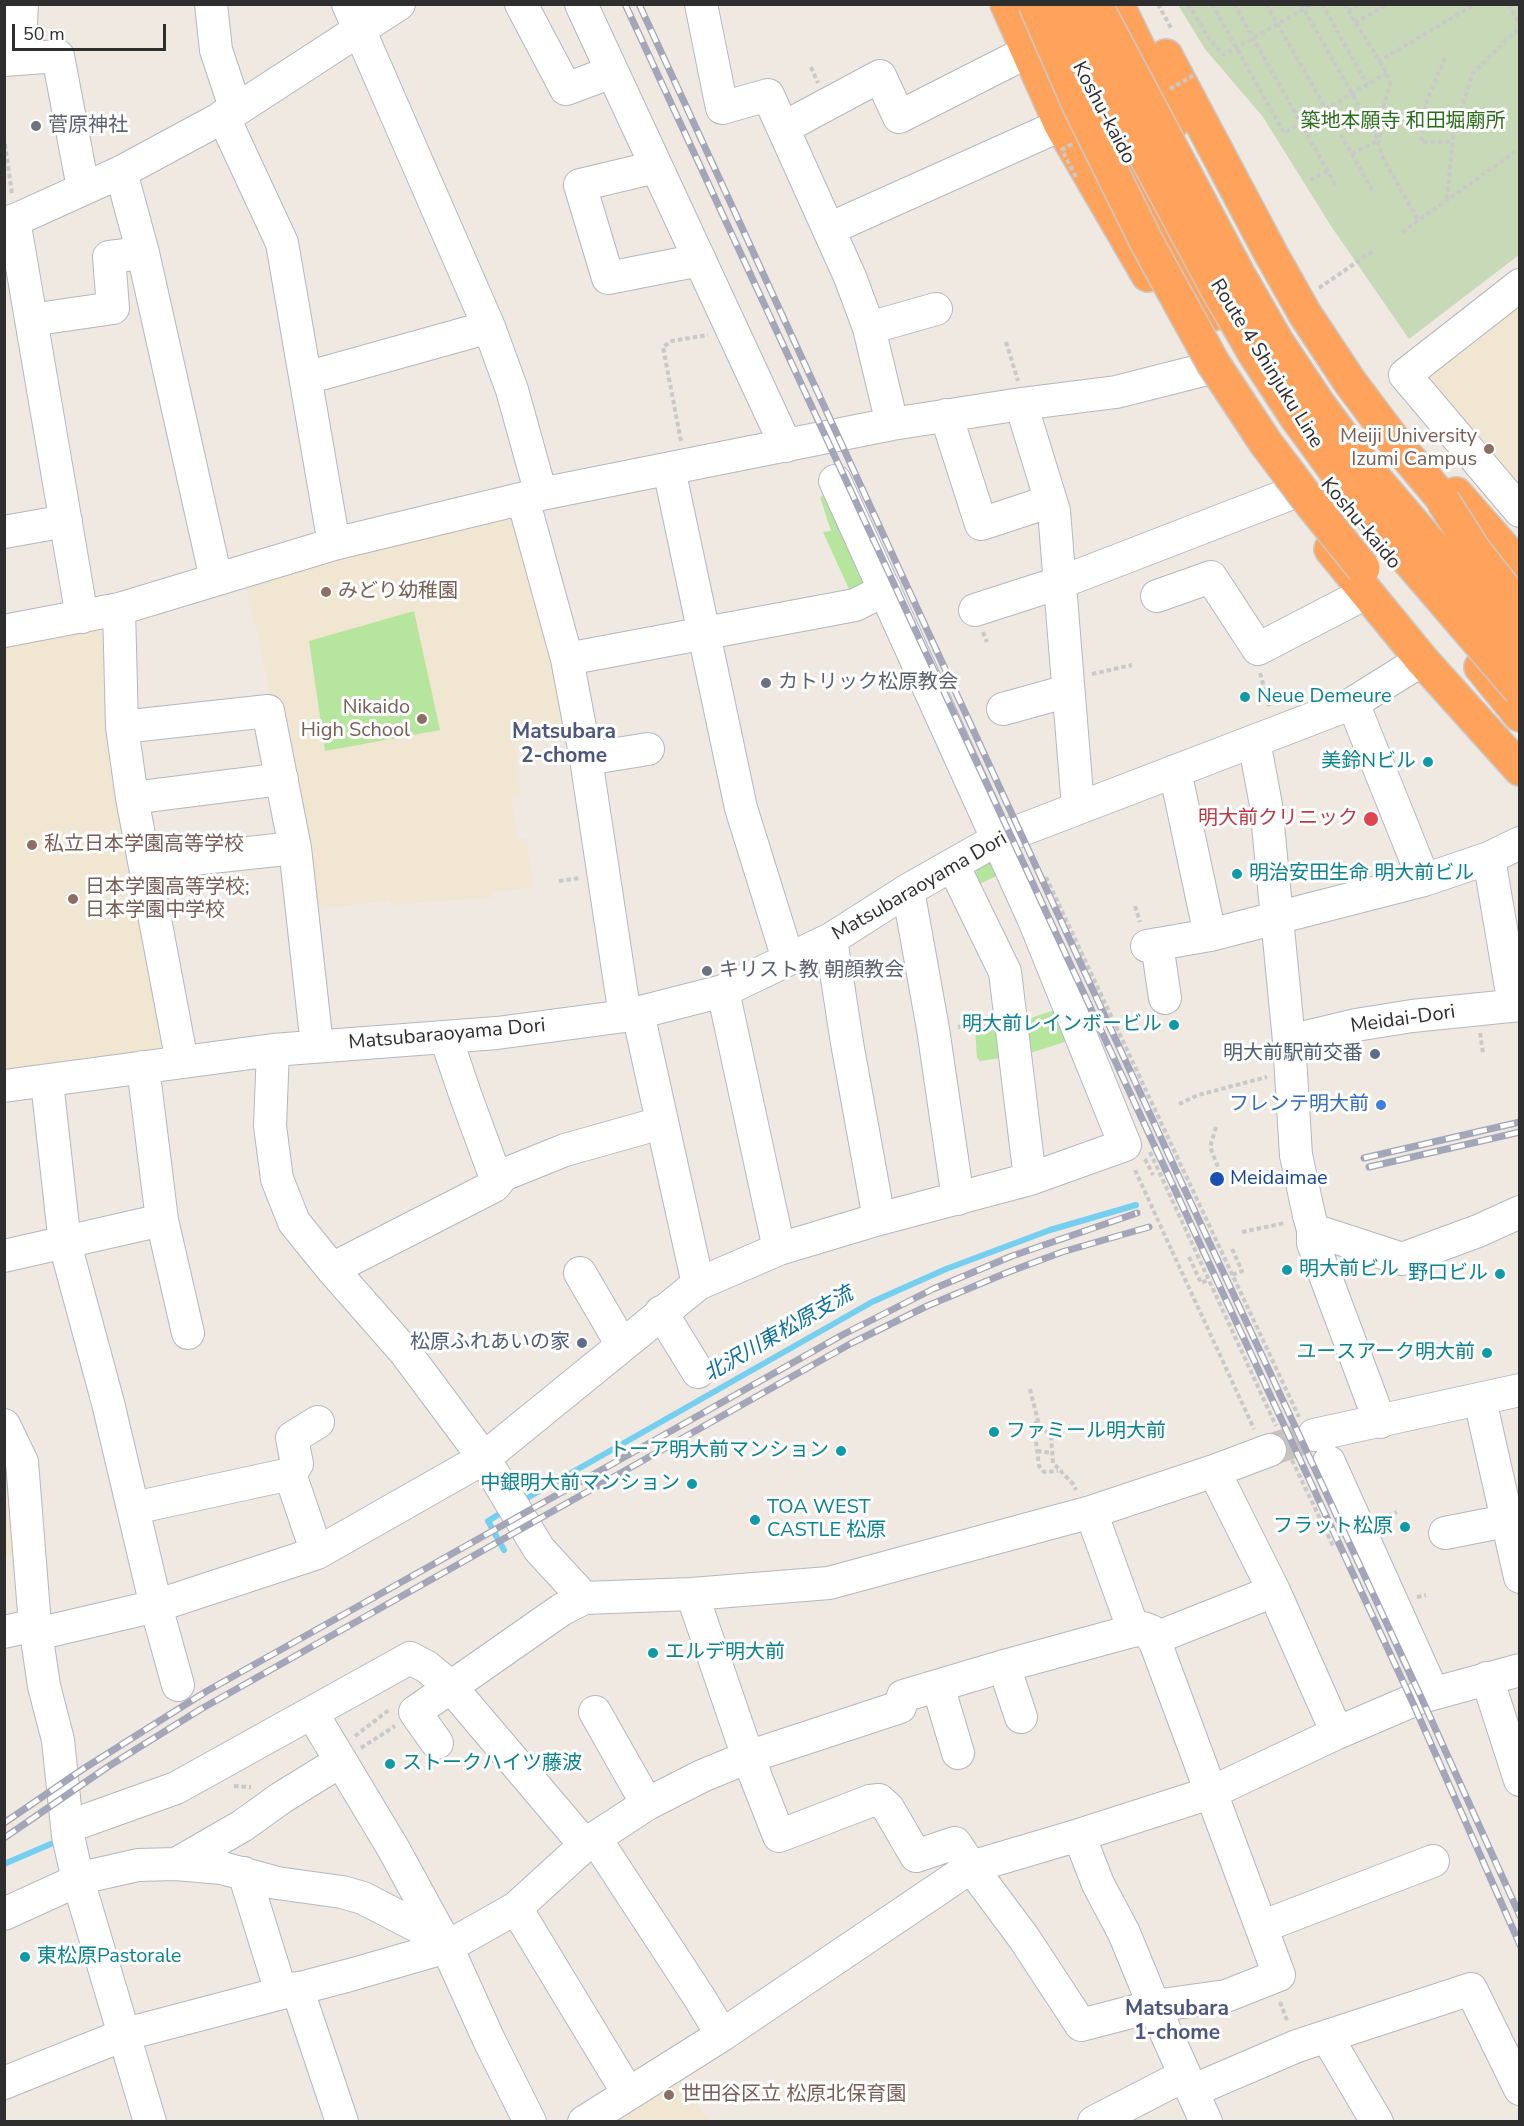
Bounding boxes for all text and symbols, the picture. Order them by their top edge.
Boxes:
scale bar [15,12,170,50]
text: 50 m [23,22,65,46]
street label: Koshu-kaido [1066,58,1140,168]
park label: 築地本願寺 和田堀廟所 [1300,110,1506,134]
place label: 菅原神社 [48,114,128,138]
marker: 菅原神社 [29,119,43,133]
street label: Route 4 Shinjuku Line [1204,275,1328,453]
place label: Meiji University Izumi Campus [1340,425,1477,472]
marker: Meiji University Izumi Campus [1482,442,1496,456]
street label: Koshu-kaido [1315,473,1405,575]
place label: みどり幼稚園 [338,580,458,604]
marker: みどり幼稚園 [319,585,333,599]
place label: カトリック松原教会 [778,671,958,695]
marker: カトリック松原教会 [759,676,773,690]
place label: Neue Demeure [1257,685,1392,709]
marker: Neue Demeure [1238,690,1252,704]
place label: Nikaido High School [301,696,410,743]
marker: Nikaido High School [415,712,429,726]
district label: Matsubara 2-chome [512,720,616,770]
place label: 美鈴Nビル [1321,750,1416,774]
marker: 美鈴Nビル [1421,755,1435,769]
place label: 明大前クリニック [1198,807,1358,831]
marker: 明大前クリニック [1362,810,1380,828]
street label: Matsubaraoyama Dori [828,827,1012,947]
place label: 私立日本学園高等学校 [44,833,244,857]
marker: 私立日本学園高等学校 [25,838,39,852]
place label: 明治安田生命 明大前ビル [1249,862,1474,886]
marker: 明治安田生命 明大前ビル [1230,867,1244,881]
place label: 日本学園高等学校; 日本学園中学校 [85,876,250,923]
marker: 日本学園高等学校; 日本学園中学校 [66,892,80,906]
place label: キリスト教 朝顔教会 [719,959,904,983]
marker: キリスト教 朝顔教会 [700,964,714,978]
street label: Meidai-Dori [1349,1001,1457,1039]
place label: 明大前レインボービル [962,1013,1162,1037]
street label: Matsubaraoyama Dori [347,1014,547,1056]
marker: 明大前レインボービル [1167,1018,1181,1032]
place label: 明大前駅前交番 [1223,1042,1363,1066]
marker: 明大前駅前交番 [1368,1047,1382,1061]
place label: フレンテ明大前 [1229,1093,1369,1117]
marker: フレンテ明大前 [1374,1098,1388,1112]
place label: Meidaimae [1230,1167,1328,1191]
marker: Meidaimae [1208,1170,1226,1188]
place label: 明大前ビル [1299,1258,1399,1282]
place label: 野口ビル [1408,1262,1488,1286]
marker: 明大前ビル [1280,1263,1294,1277]
marker: 野口ビル [1493,1267,1507,1281]
water label: 北沢川東松原支流 [700,1282,858,1388]
place label: 松原ふれあいの家 [410,1331,570,1355]
marker: 松原ふれあいの家 [575,1336,589,1350]
place label: ユースアーク明大前 [1296,1341,1475,1365]
marker: ユースアーク明大前 [1480,1346,1494,1360]
place label: ファミール明大前 [1006,1420,1166,1444]
marker: ファミール明大前 [987,1425,1001,1439]
place label: トーア明大前マンション [609,1439,829,1463]
marker: トーア明大前マンション [834,1444,848,1458]
place label: 中銀明大前マンション [480,1472,680,1496]
marker: 中銀明大前マンション [685,1477,699,1491]
place label: TOA WEST CASTLE 松原 [767,1496,886,1543]
marker: TOA WEST CASTLE 松原 [748,1513,762,1527]
place label: フラット松原 [1273,1515,1393,1539]
marker: フラット松原 [1398,1520,1412,1534]
place label: エルデ明大前 [665,1641,785,1665]
marker: エルデ明大前 [646,1646,660,1660]
place label: ストークハイツ藤波 [402,1752,582,1776]
marker: ストークハイツ藤波 [383,1757,397,1771]
place label: 東松原Pastorale [37,1945,181,1969]
marker: 東松原Pastorale [18,1950,32,1964]
district label: Matsubara 1-chome [1125,1997,1229,2047]
place label: 世田谷区立 松原北保育園 [681,2083,906,2107]
marker: 世田谷区立 松原北保育園 [662,2088,676,2102]

